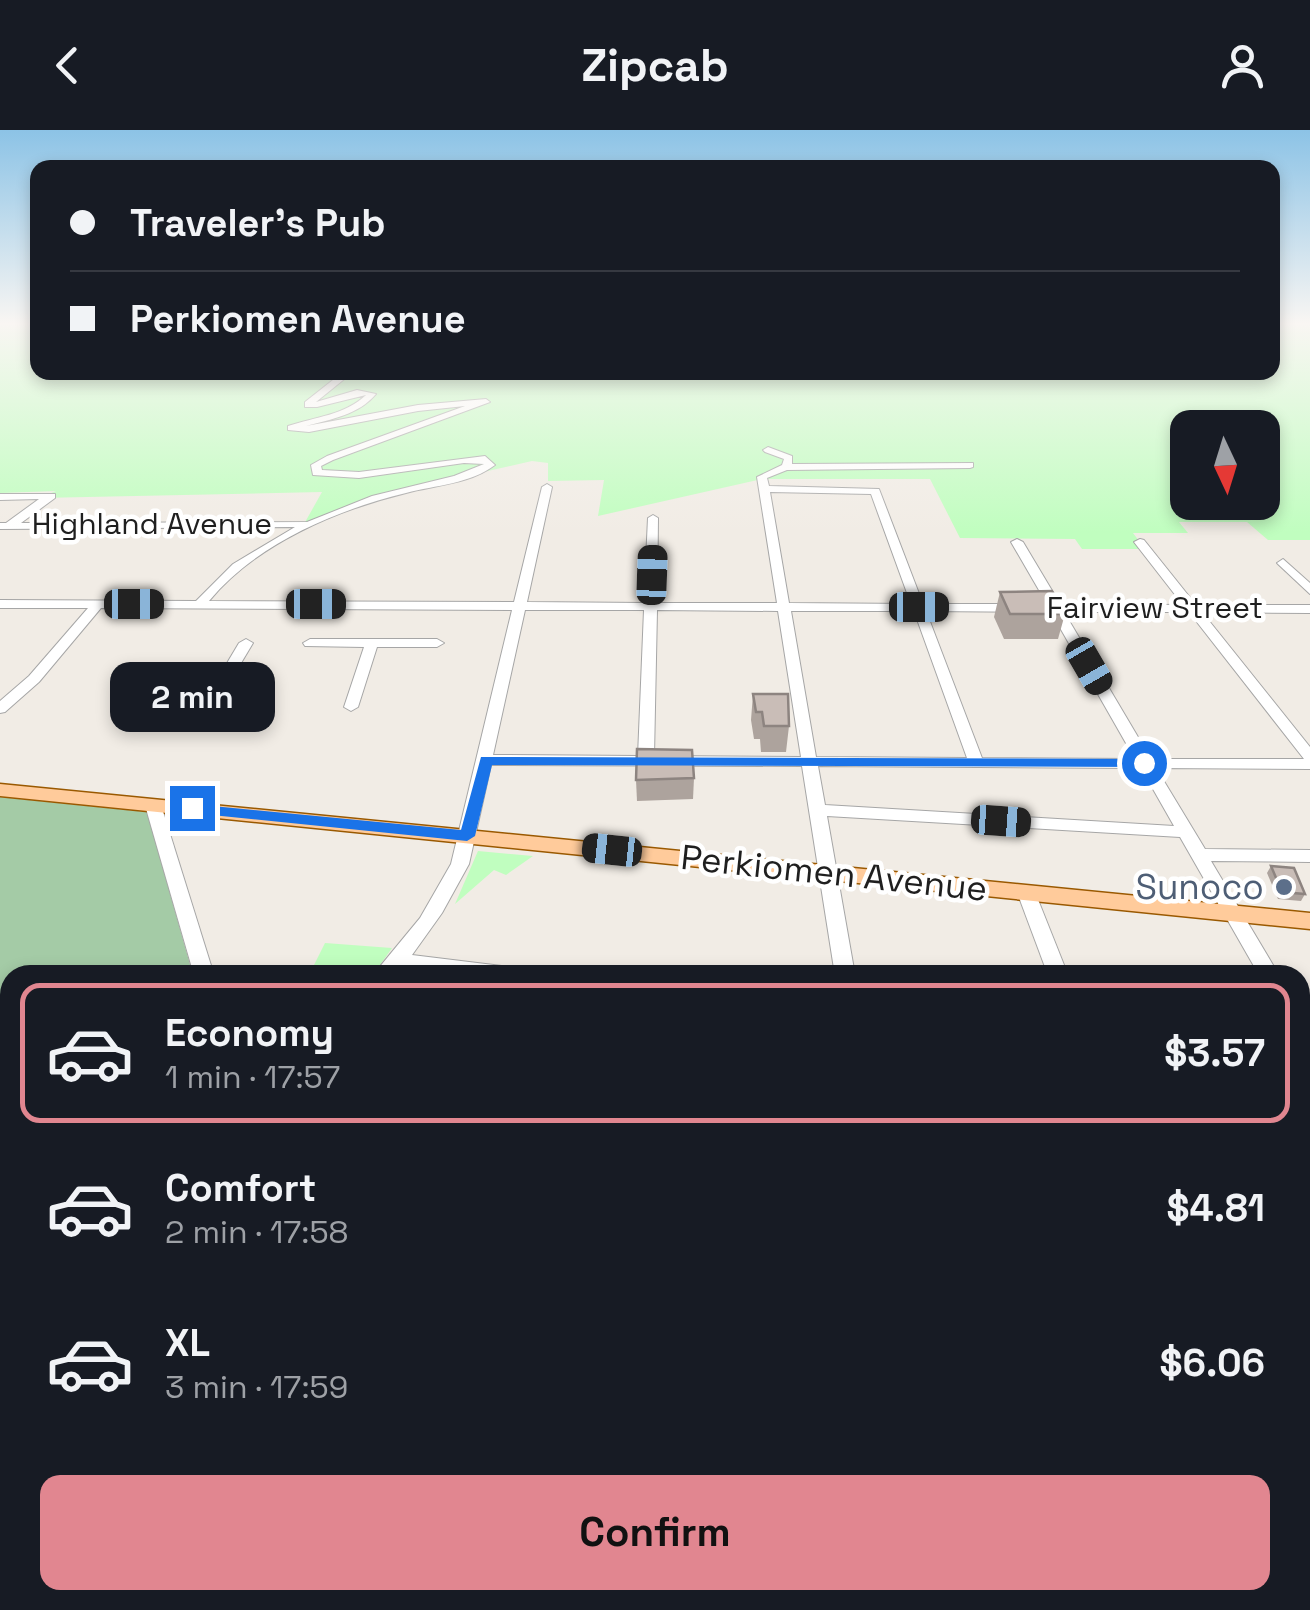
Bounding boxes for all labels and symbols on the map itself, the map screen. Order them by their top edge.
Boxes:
north arrow [1170,410,1280,520]
street label: Highland Avenue [32,504,272,543]
car [636,544,668,606]
street label: Fairview Street [1047,588,1263,627]
car [104,589,164,619]
car [286,589,346,619]
car [889,592,949,622]
car [1061,633,1117,699]
callout: 2 min [110,663,274,733]
route start [1122,741,1167,786]
route end [170,786,215,831]
car [970,804,1032,838]
car [581,832,643,868]
street label: Perkiomen Avenue [679,835,989,911]
place label: Sunoco [1135,865,1264,909]
marker: Sunoco [1273,876,1295,898]

